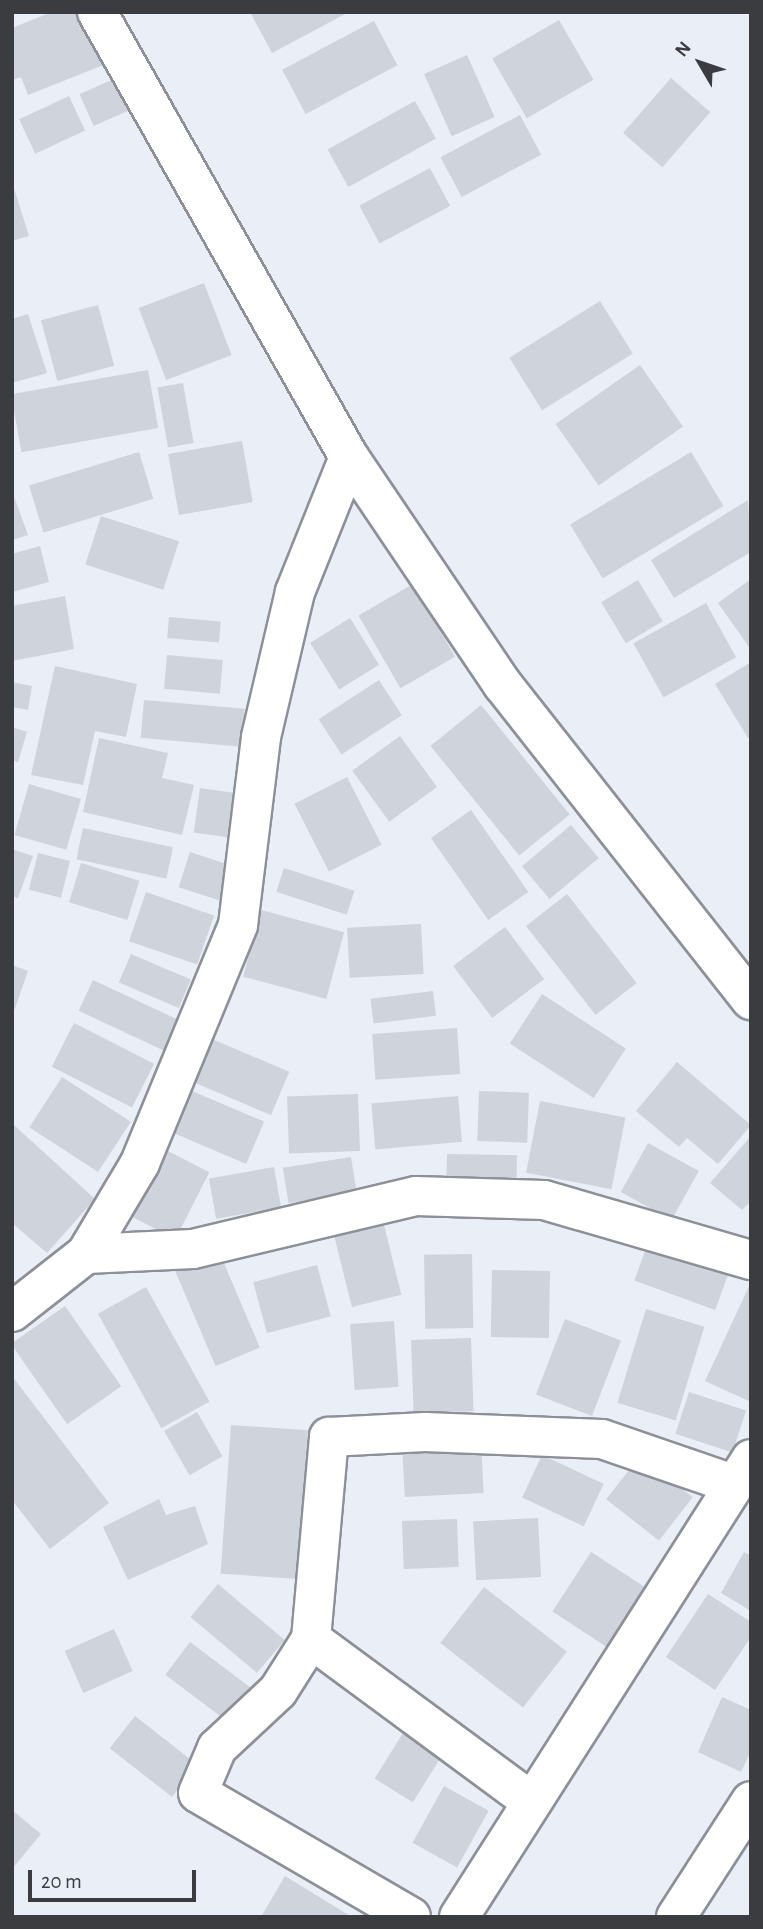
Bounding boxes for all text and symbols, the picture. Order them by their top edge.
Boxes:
north arrow [665,28,735,98]
text: N [672,38,695,61]
scale bar [32,1856,200,1900]
text: 20 m [41,1871,82,1892]

